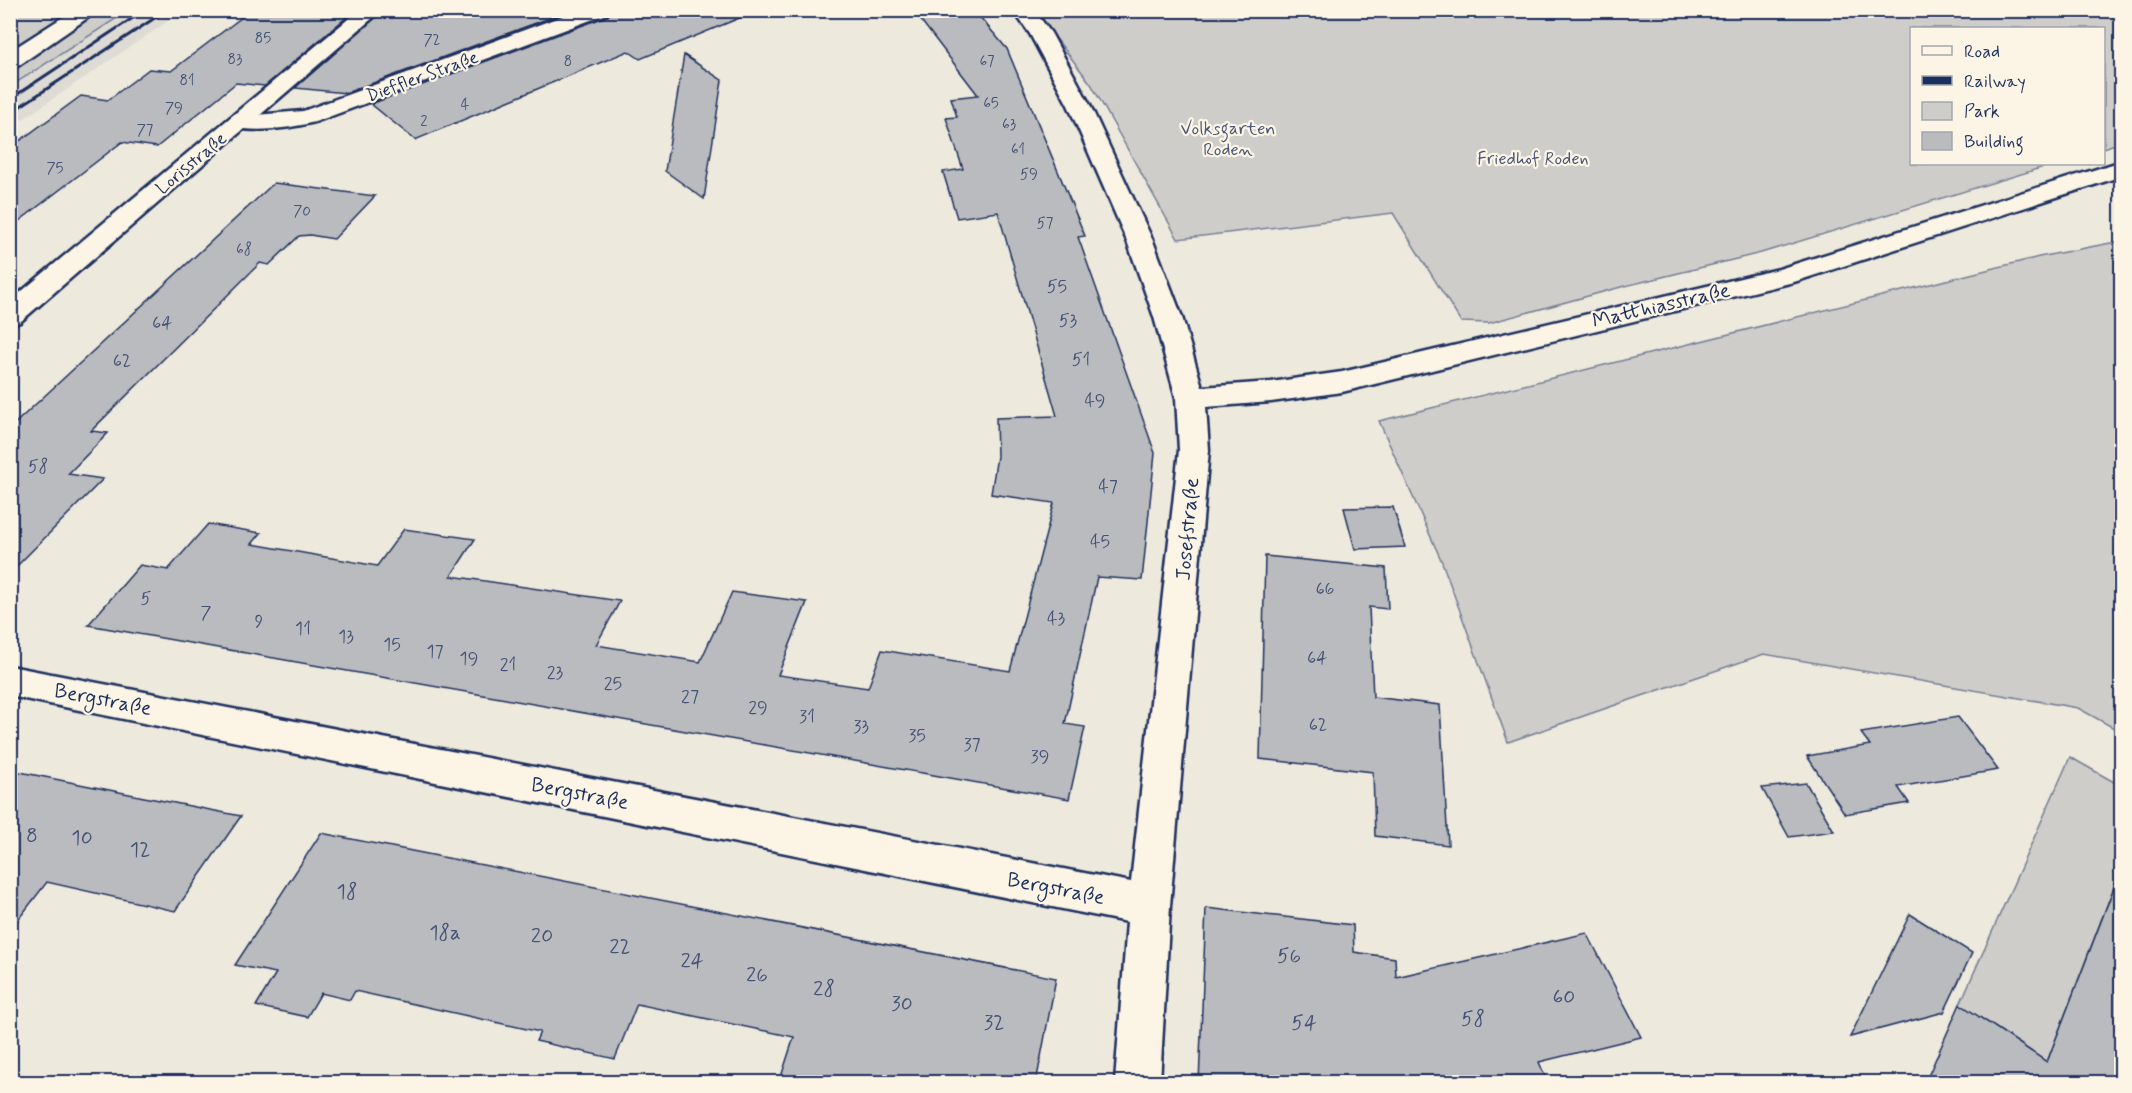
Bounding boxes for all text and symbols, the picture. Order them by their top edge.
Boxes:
legend [1910,27,2105,165]
house number: 85 [255,29,271,49]
house number: 72 [423,31,441,51]
text: Road [1964,40,2000,64]
street label: Dieffler Straße [363,45,482,108]
house number: 83 [228,50,242,70]
house number: 8 [564,52,572,72]
house number: 67 [979,52,995,72]
text: Railway [1964,70,2026,94]
house number: 81 [180,71,194,91]
house number: 65 [983,94,999,114]
house number: 4 [461,95,470,115]
house number: 79 [165,99,183,119]
text: Park [1964,100,2000,124]
house number: 2 [420,112,428,132]
house number: 63 [1002,115,1016,135]
park label: Volksgarten Roden [1181,117,1275,162]
house number: 77 [137,121,154,141]
street label: Lorisstraße [151,127,232,200]
text: Building [1964,130,2024,156]
house number: 61 [1011,140,1025,160]
park label: Friedhof Roden [1477,147,1589,171]
house number: 75 [46,159,64,179]
house number: 59 [1020,165,1038,185]
house number: 70 [293,202,311,222]
house number: 57 [1037,214,1054,234]
house number: 68 [236,240,252,260]
house number: 55 [1047,275,1067,299]
street label: Matthiasstraße [1589,276,1733,335]
house number: 53 [1059,309,1078,333]
house number: 64 [152,311,172,335]
house number: 51 [1072,348,1090,372]
house number: 62 [113,349,131,373]
house number: 49 [1084,389,1106,413]
house number: 58 [28,455,48,479]
house number: 47 [1098,475,1118,499]
street label: Josefstraße [1170,477,1206,582]
house number: 45 [1090,530,1110,554]
house number: 66 [1315,577,1335,601]
house number: 5 [141,587,152,611]
house number: 7 [201,601,212,625]
house number: 43 [1047,607,1065,631]
house number: 9 [255,610,264,634]
house number: 11 [295,617,311,641]
house number: 13 [338,625,354,649]
house number: 15 [383,633,401,657]
house number: 17 [426,640,444,664]
house number: 64 [1307,646,1327,670]
house number: 19 [460,647,478,671]
house number: 21 [500,653,516,677]
house number: 23 [547,661,564,685]
house number: 25 [604,672,622,696]
street label: Bergstraße [51,677,154,724]
house number: 27 [681,685,699,709]
house number: 29 [748,696,768,720]
house number: 31 [799,705,815,729]
house number: 62 [1309,713,1327,737]
house number: 33 [853,715,869,739]
house number: 35 [908,724,926,748]
house number: 37 [963,733,981,757]
house number: 39 [1031,745,1049,769]
street label: Bergstraße [528,771,631,818]
house number: 8 [26,822,38,850]
house number: 10 [71,824,93,852]
house number: 12 [130,836,150,864]
street label: Bergstraße [1004,866,1107,913]
house number: 18 [337,878,357,906]
house number: 18a [429,919,461,947]
house number: 20 [531,922,553,950]
house number: 22 [609,933,631,961]
house number: 56 [1277,942,1301,970]
house number: 24 [680,947,704,975]
house number: 26 [746,961,768,989]
house number: 28 [813,975,835,1003]
house number: 60 [1553,983,1575,1011]
house number: 30 [891,990,913,1018]
house number: 58 [1461,1005,1485,1033]
house number: 32 [984,1009,1004,1037]
house number: 54 [1291,1009,1317,1037]

